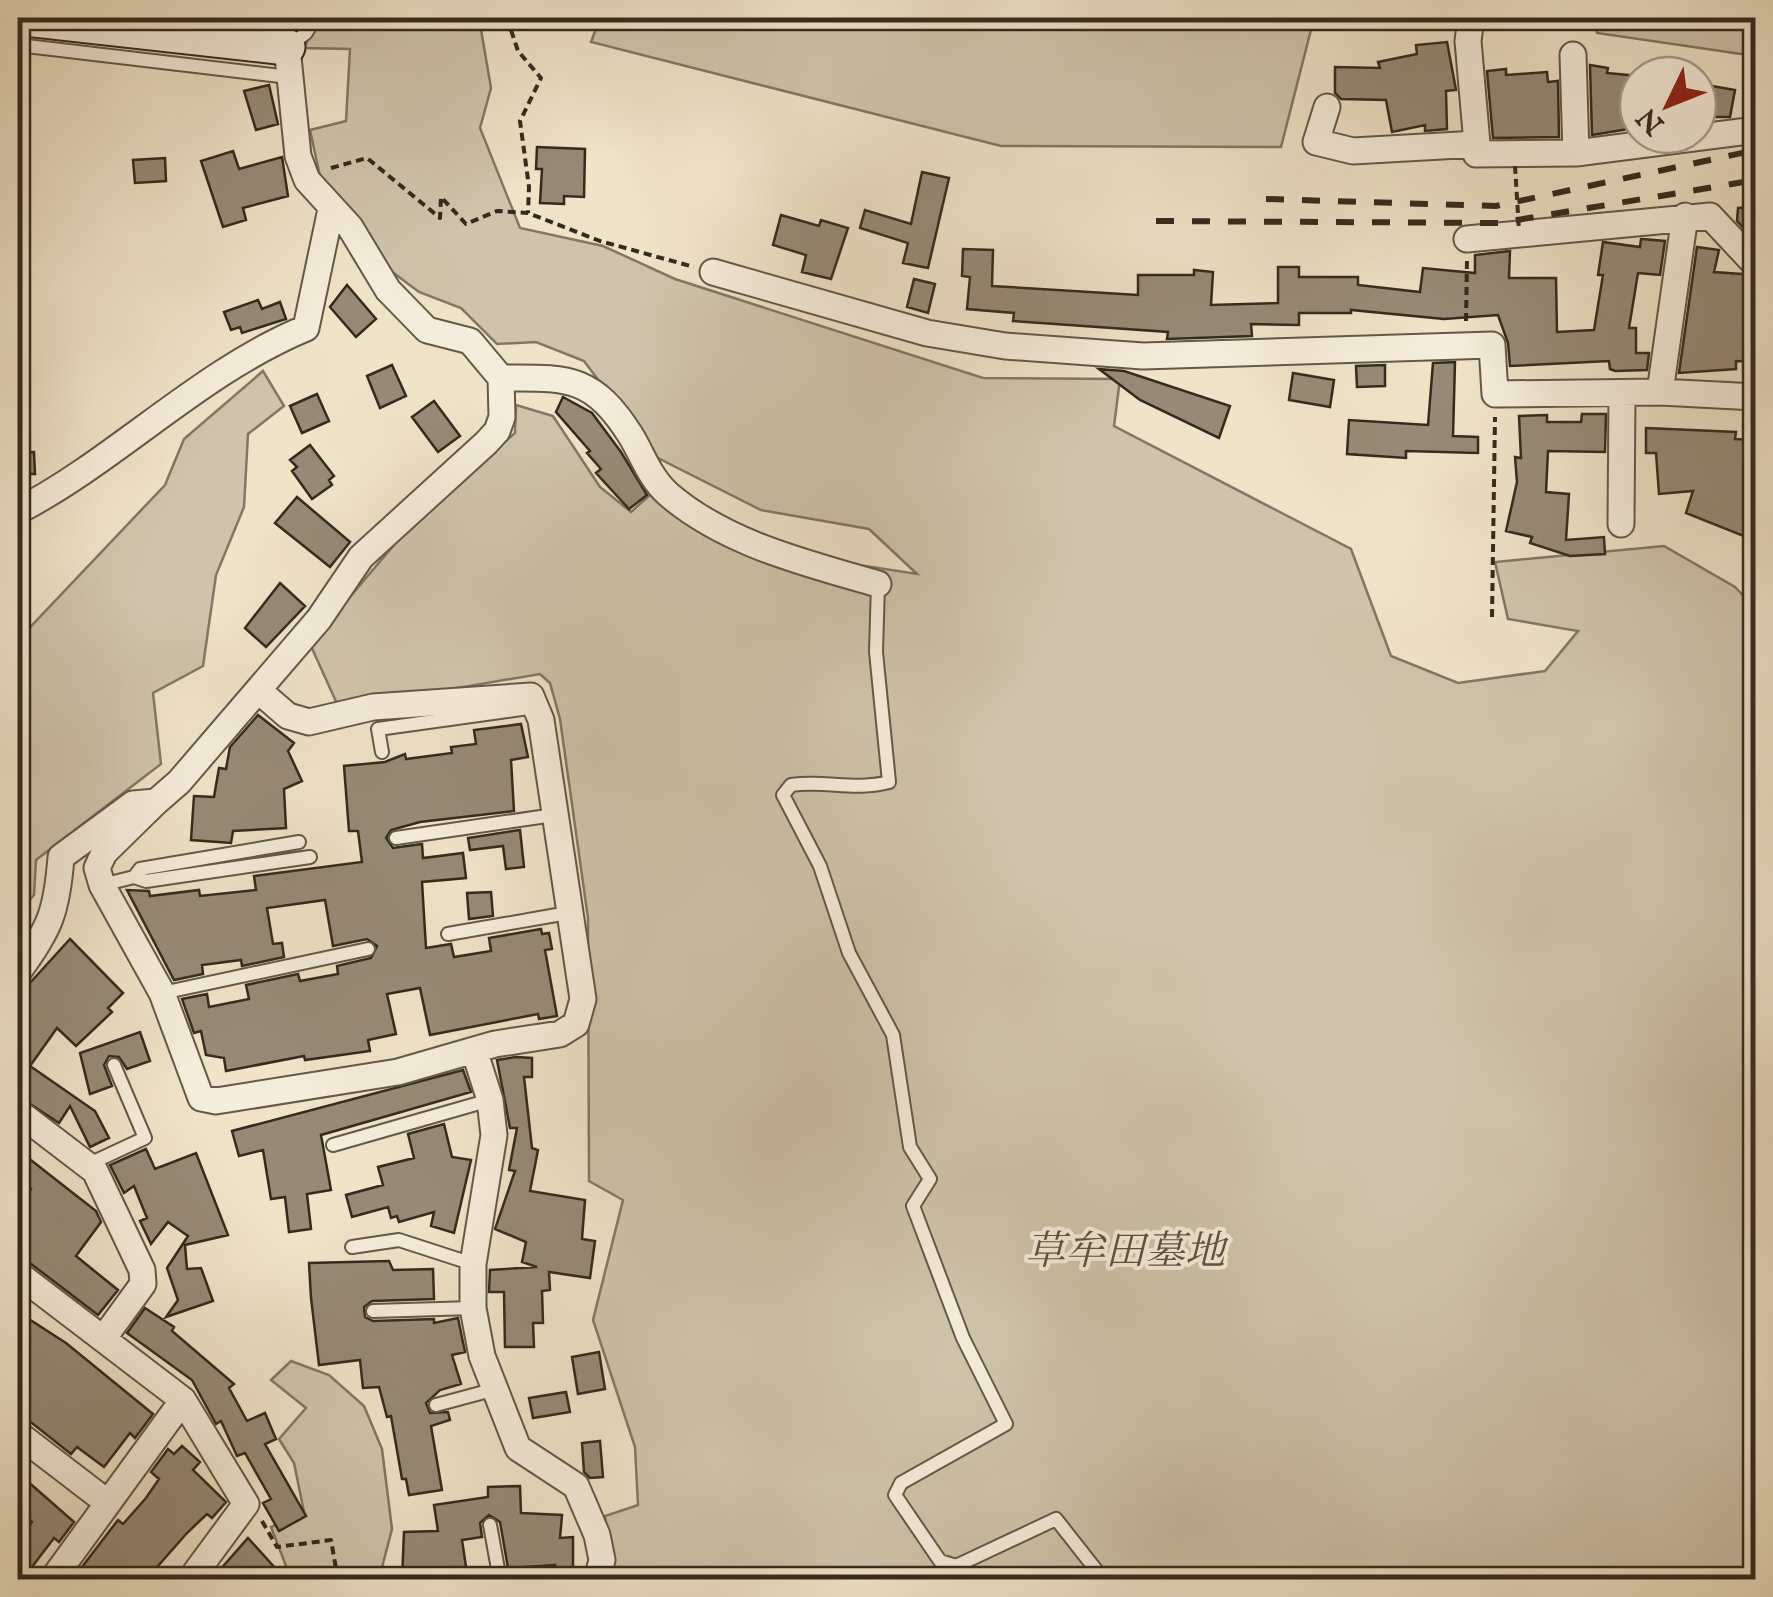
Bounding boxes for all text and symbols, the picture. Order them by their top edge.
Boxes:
north arrow [1618,55,1718,155]
text: N [1630,100,1673,142]
park label: 草牟田墓地 [1025,1228,1229,1279]

